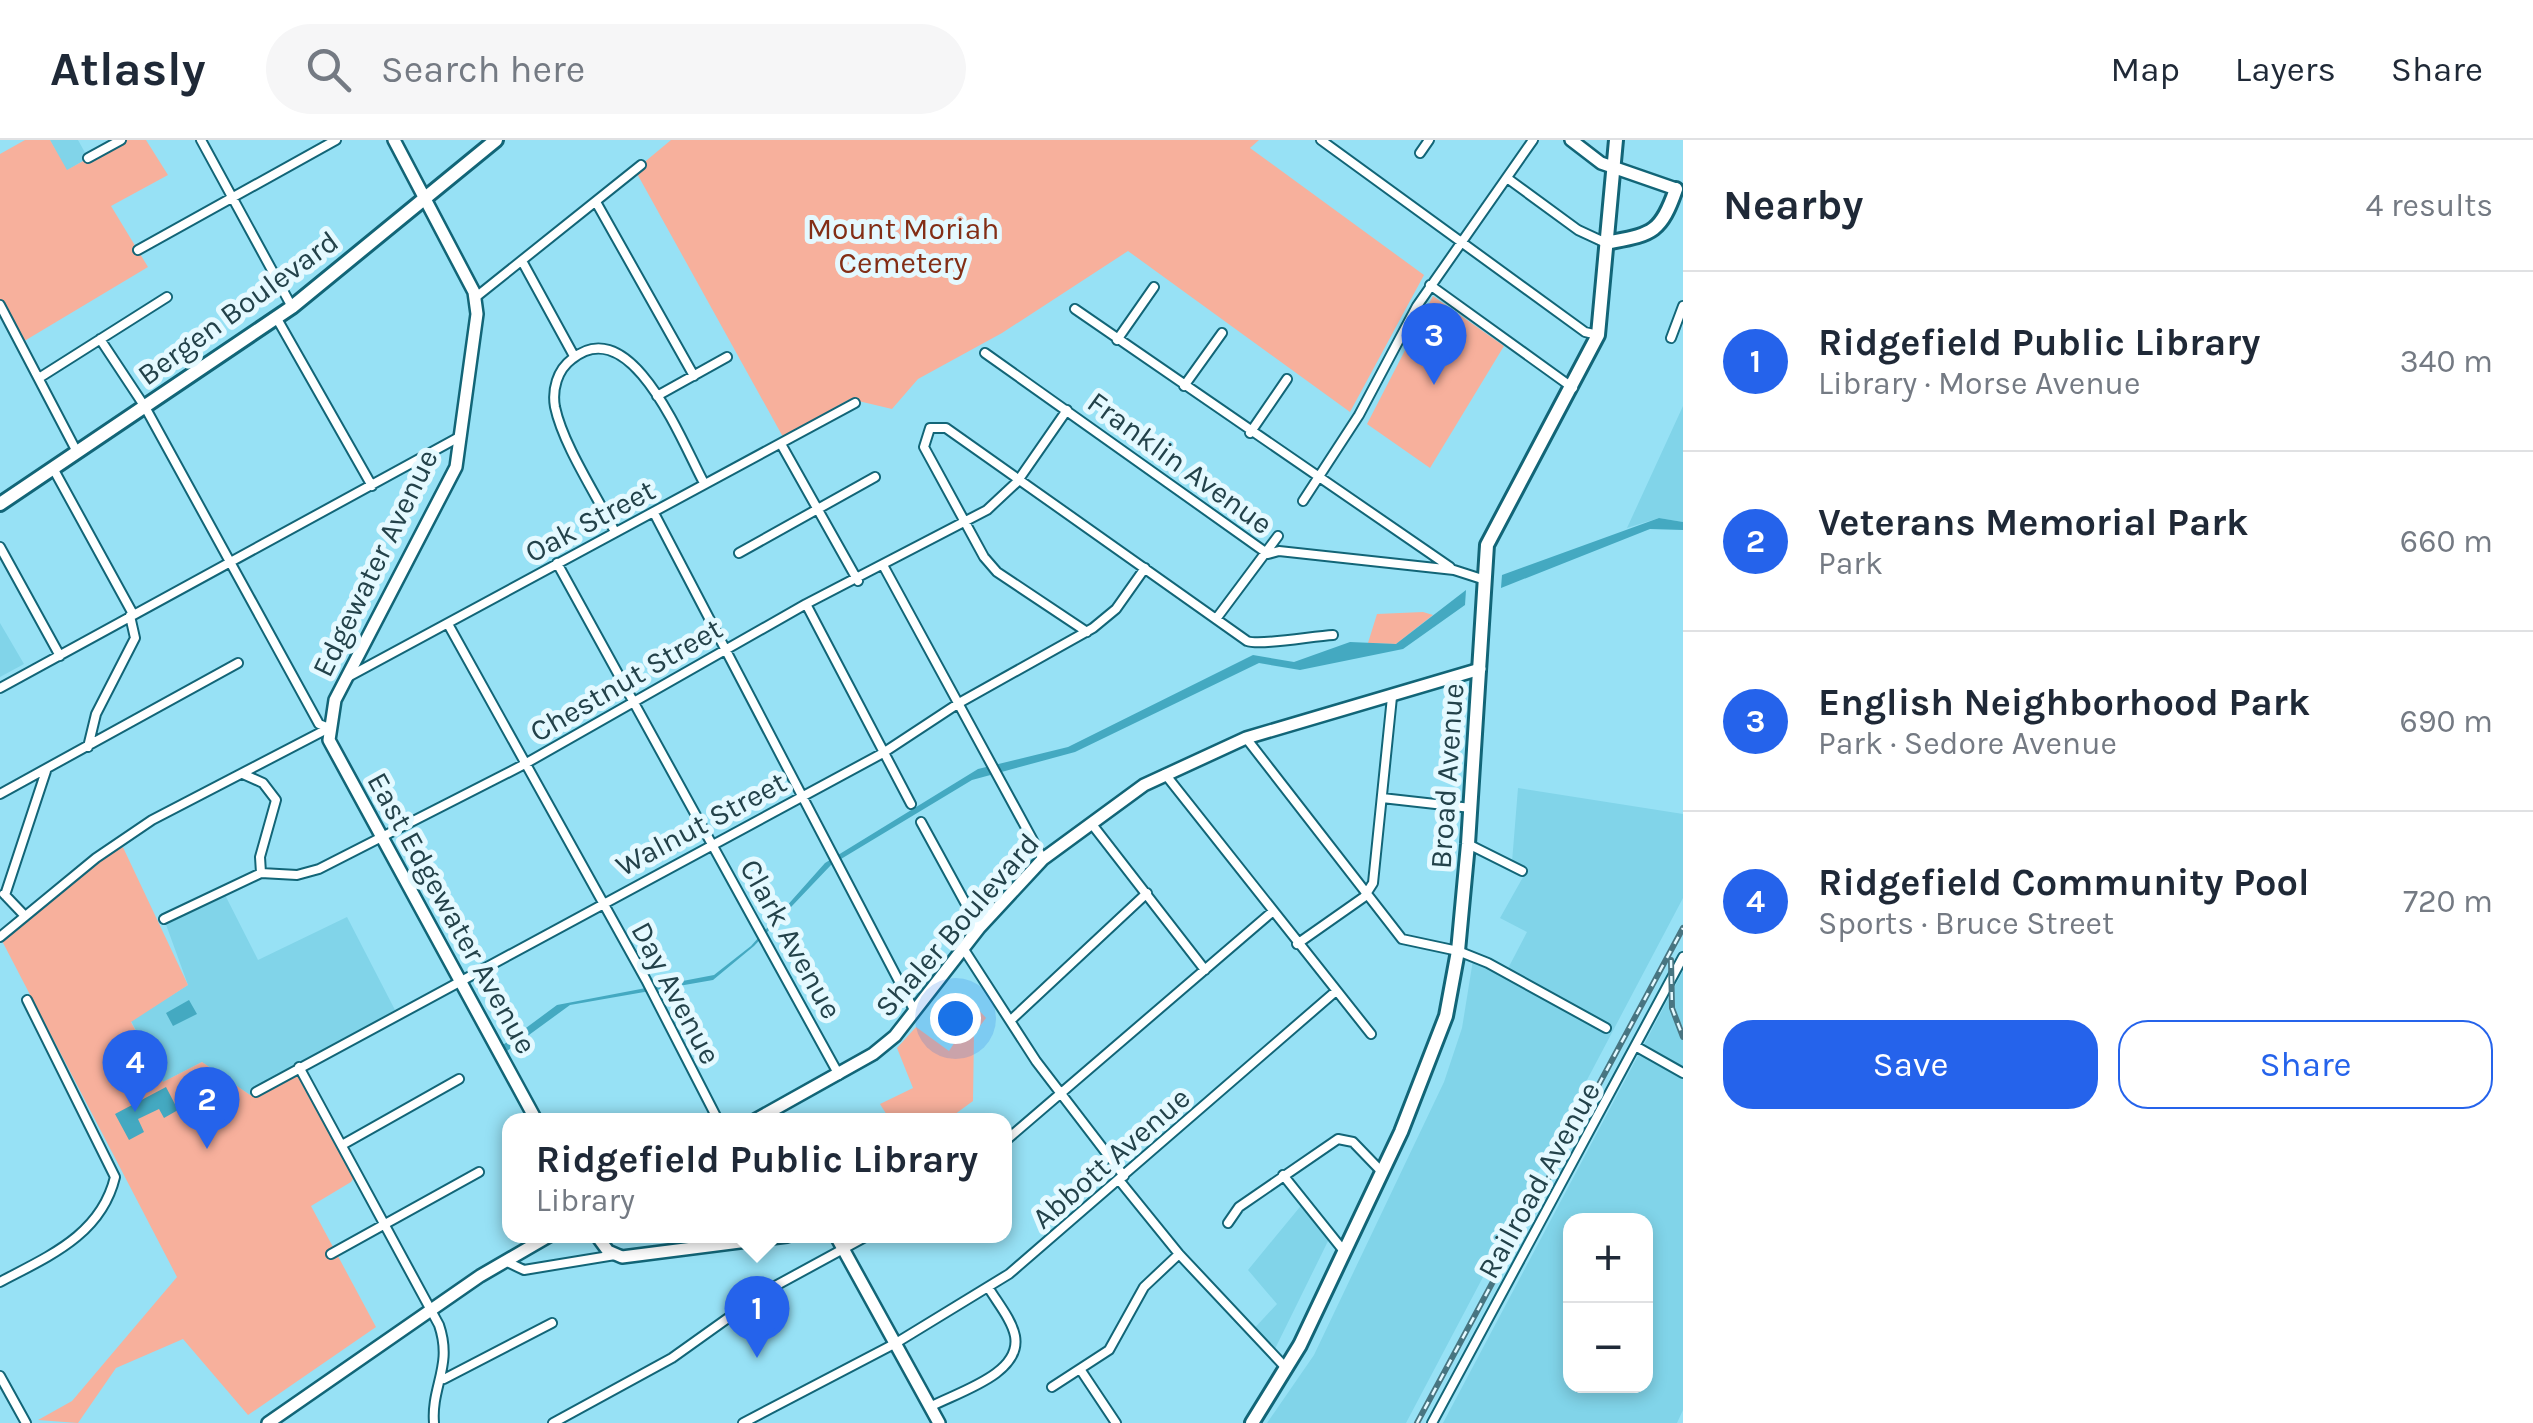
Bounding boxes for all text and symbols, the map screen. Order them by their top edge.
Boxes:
search box [266,24,966,114]
text: Atlasly [50,41,206,97]
icon: search [301,42,356,97]
text: Search here [381,47,585,92]
text: Map [2110,49,2180,90]
text: Layers [2235,49,2336,90]
text: Share [2391,49,2483,90]
text: Nearby [1723,180,1863,230]
text: 4 results [2366,187,2493,224]
park label: Mount Moriah Cemetery [807,211,999,281]
street label: Bergen Boulevard [131,223,345,393]
pin: 3 [1402,302,1466,385]
text: Ridgefield Public Library [1818,320,2260,365]
text: 1 [1750,343,1761,380]
text: 340 m [2400,343,2493,380]
text: Library · Morse Avenue [1818,365,2140,402]
street label: Franklin Avenue [1081,384,1279,542]
street label: Edgewater Avenue [304,443,446,683]
street label: Oak Street [519,472,661,570]
text: Veterans Memorial Park [1818,500,2249,545]
text: 2 [1746,523,1765,560]
text: 660 m [2400,523,2493,560]
text: Park [1818,545,1883,582]
street label: Chestnut Street [523,610,729,750]
text: English Neighborhood Park [1818,680,2310,725]
street label: Broad Avenue [1423,682,1471,870]
text: 3 [1746,703,1765,740]
text: 690 m [2400,703,2493,740]
text: Park · Sedore Avenue [1818,725,2117,762]
street label: Walnut Street [610,764,792,884]
street label: East Edgewater Avenue [360,766,544,1060]
street label: Shaler Boulevard [867,826,1047,1024]
street label: Clark Avenue [732,853,850,1025]
text: Ridgefield Community Pool [1818,860,2310,905]
text: 4 [1746,883,1765,920]
text: 720 m [2403,883,2493,920]
text: Sports · Bruce Street [1818,905,2114,942]
street label: Day Avenue [623,916,729,1070]
your location [930,993,981,1044]
button: Save [1723,1020,2098,1109]
button: Share [2118,1020,2493,1109]
pin: 4 [102,1030,168,1112]
pin: 2 [174,1066,240,1149]
street label: Railroad Avenue [1470,1075,1608,1285]
street label: Abbott Avenue [1025,1080,1197,1236]
popup [502,1113,1012,1243]
text: Ridgefield Public Library [536,1137,978,1182]
text: Library [536,1182,635,1219]
map controls [1563,1213,1653,1393]
button: + [1563,1213,1653,1303]
pin: 1 [724,1276,790,1358]
button: − [1563,1303,1653,1393]

